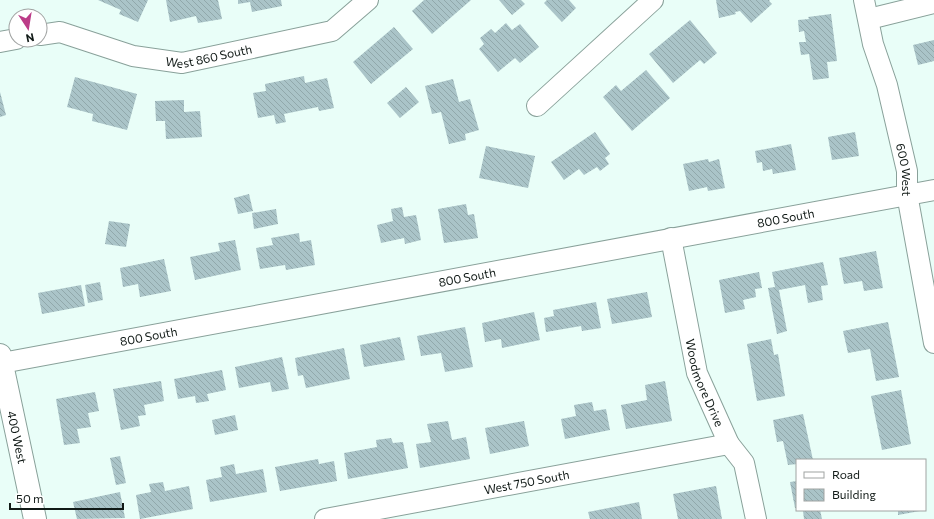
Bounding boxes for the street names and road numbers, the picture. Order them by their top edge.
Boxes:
street label: West 860 South [165,41,253,70]
street label: 600 West [894,142,914,196]
street label: 800 South [756,205,815,230]
street label: 800 South [437,264,497,289]
street label: 800 South [119,324,178,348]
street label: Woodmore Drive [684,338,727,429]
street label: 400 West [5,410,30,465]
street label: West 750 South [483,467,570,496]

